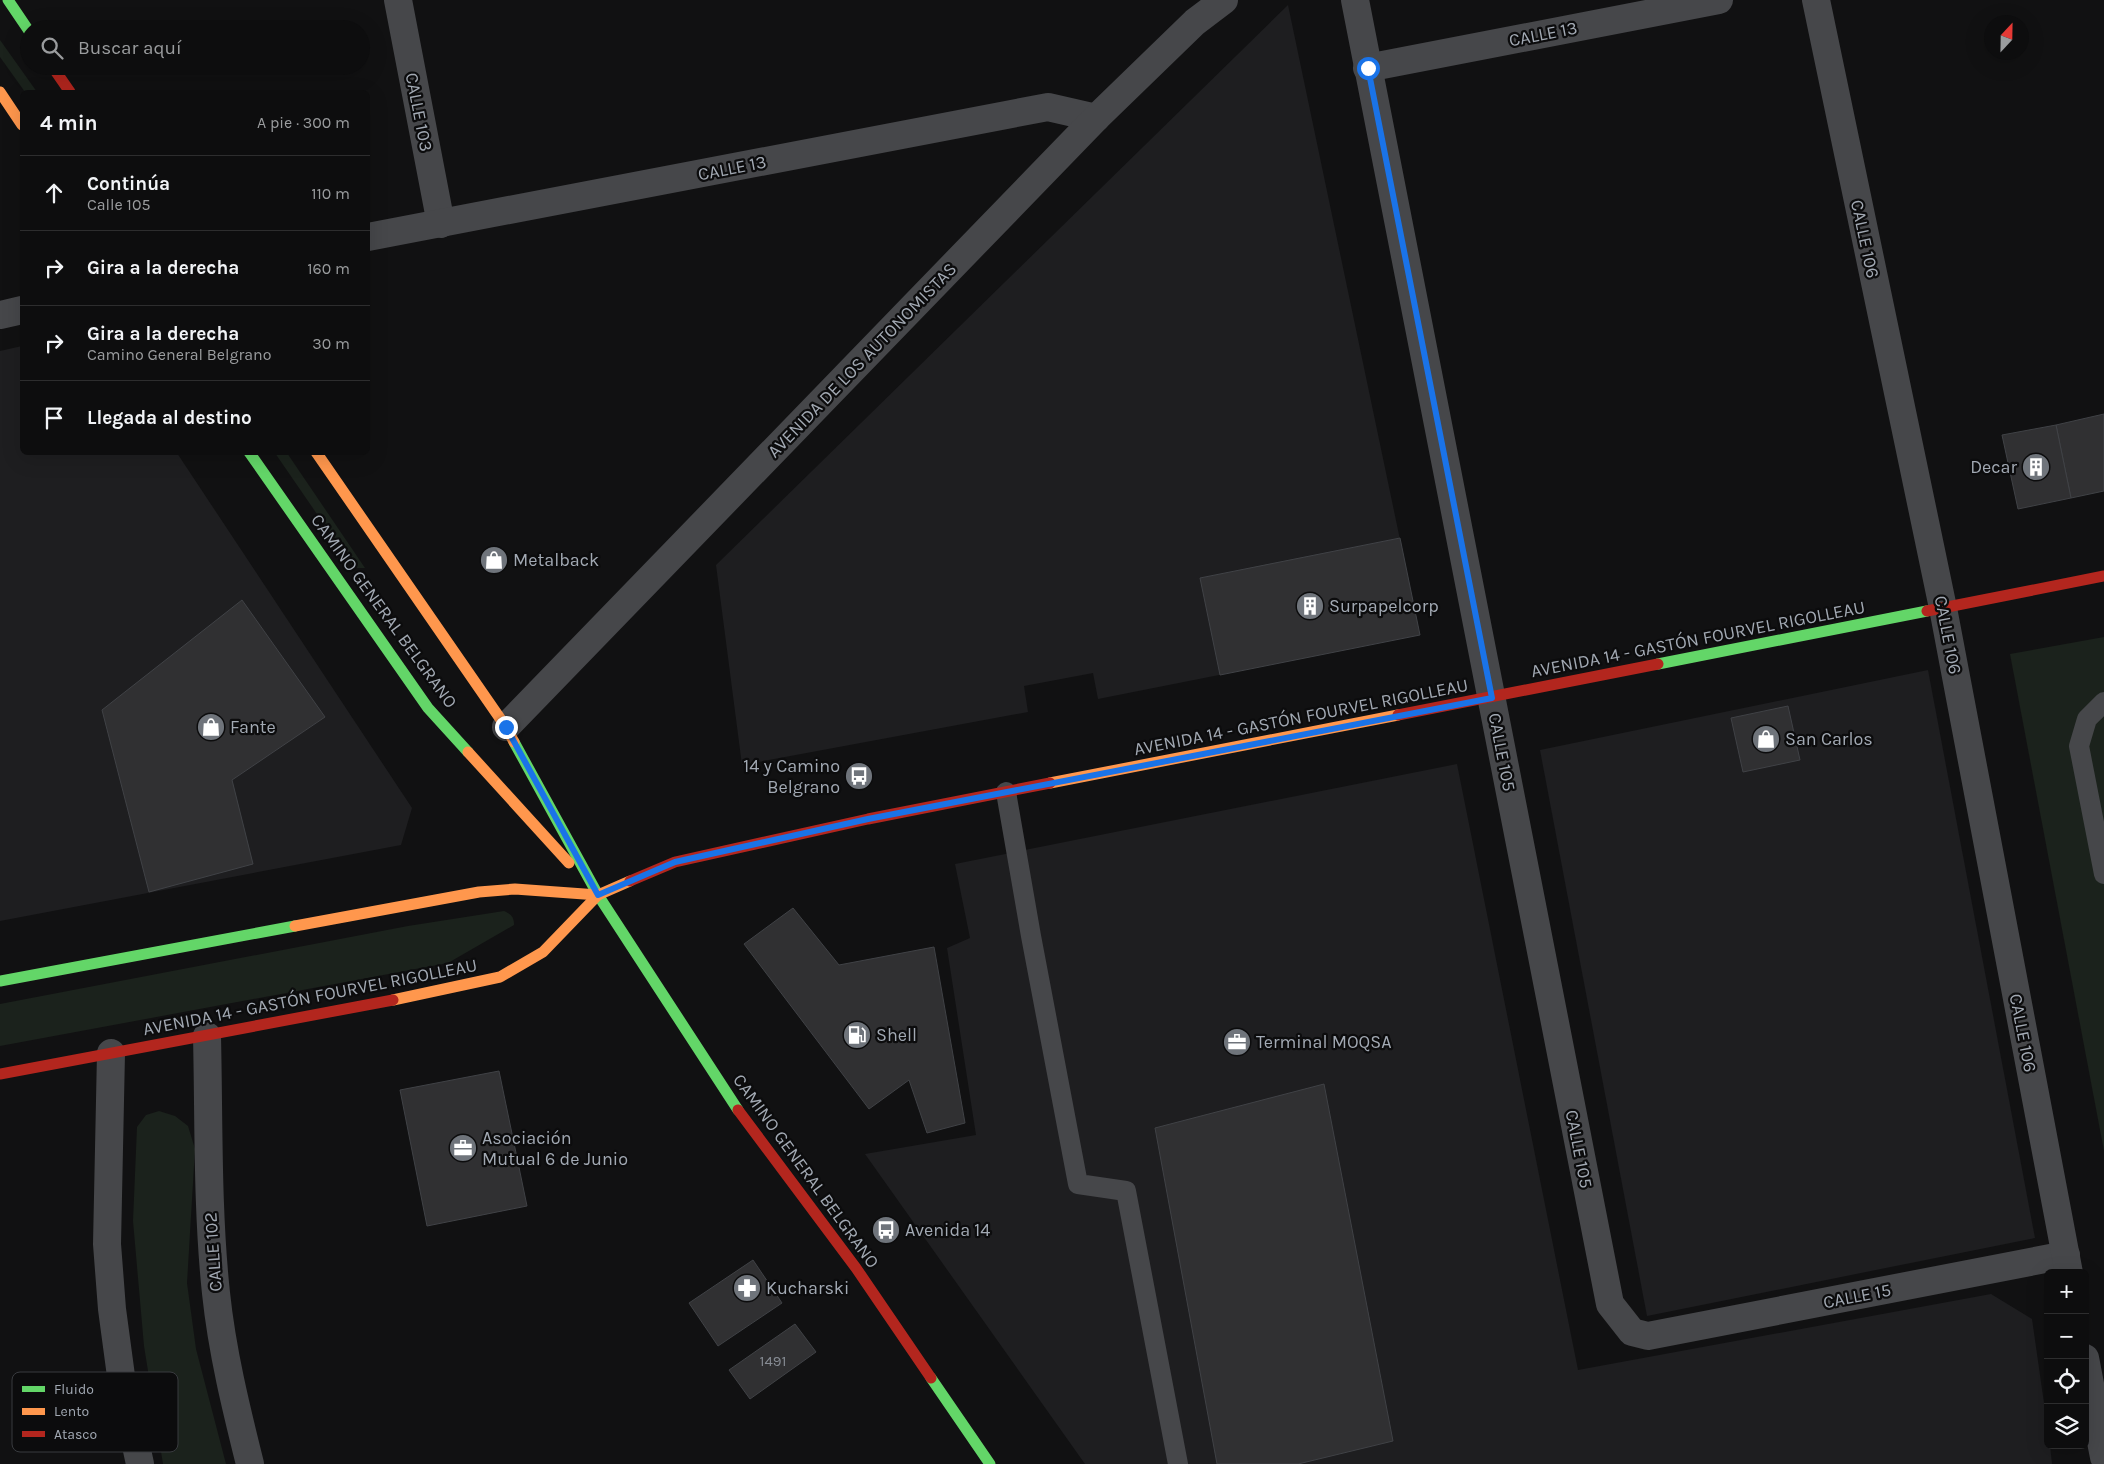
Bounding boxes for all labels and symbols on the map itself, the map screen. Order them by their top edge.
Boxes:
north arrow [1984,15,2029,60]
street label: CALLE 13 [1507,17,1579,51]
route start [1357,57,1380,80]
street label: CALLE 103 [401,71,437,153]
street label: CALLE 13 [696,151,768,185]
street label: CALLE 106 [1846,198,1884,280]
street label: AVENIDA DE LOS AUTONOMISTAS [763,258,961,462]
building icon: Decar [2021,452,2051,482]
place label: Decar [1970,456,2017,478]
street label: CAMINO GENERAL BELGRANO [306,510,462,712]
shop icon: Metalback [479,545,509,575]
place label: Metalback [513,549,599,571]
building icon: Surpapelcorp [1295,591,1325,621]
street label: CALLE 106 [1930,594,1966,676]
place label: Surpapelcorp [1329,595,1439,617]
street label: AVENIDA 14 - GASTÓN FOURVEL RIGOLLEAU [1529,595,1867,682]
street label: AVENIDA 14 - GASTÓN FOURVEL RIGOLLEAU [1132,673,1470,760]
street label: CALLE 105 [1484,711,1520,793]
shop icon: Fante [196,712,226,742]
place label: Fante [230,716,276,738]
route end [495,716,518,739]
shop icon: San Carlos [1751,724,1781,754]
place label: San Carlos [1785,728,1873,750]
place label: 14 y Camino Belgrano [743,755,840,798]
bus stop icon: 14 y Camino Belgrano [844,761,874,791]
street label: AVENIDA 14 - GASTÓN FOURVEL RIGOLLEAU [141,953,479,1040]
street label: CALLE 106 [2005,992,2041,1074]
fuel station icon: Shell [842,1020,872,1050]
place label: Shell [876,1024,917,1046]
office icon: Terminal MOQSA [1222,1027,1252,1057]
place label: Terminal MOQSA [1256,1031,1392,1053]
street label: CAMINO GENERAL BELGRANO [728,1070,884,1272]
street label: CALLE 105 [1561,1108,1597,1190]
place label: Asociación Mutual 6 de Junio [482,1127,628,1170]
office icon: Asociación Mutual 6 de Junio [448,1133,478,1163]
street label: CALLE 102 [199,1211,227,1293]
bus stop icon: Avenida 14 [871,1215,901,1245]
place label: Avenida 14 [905,1219,990,1241]
pharmacy icon: Kucharski [732,1273,762,1303]
place label: Kucharski [766,1277,849,1299]
street label: CALLE 15 [1821,1279,1893,1313]
house number: 1491 [760,1352,787,1370]
legend [12,1372,178,1452]
text: Fluido [54,1381,94,1398]
text: Lento [54,1403,89,1420]
text: Atasco [54,1426,97,1443]

